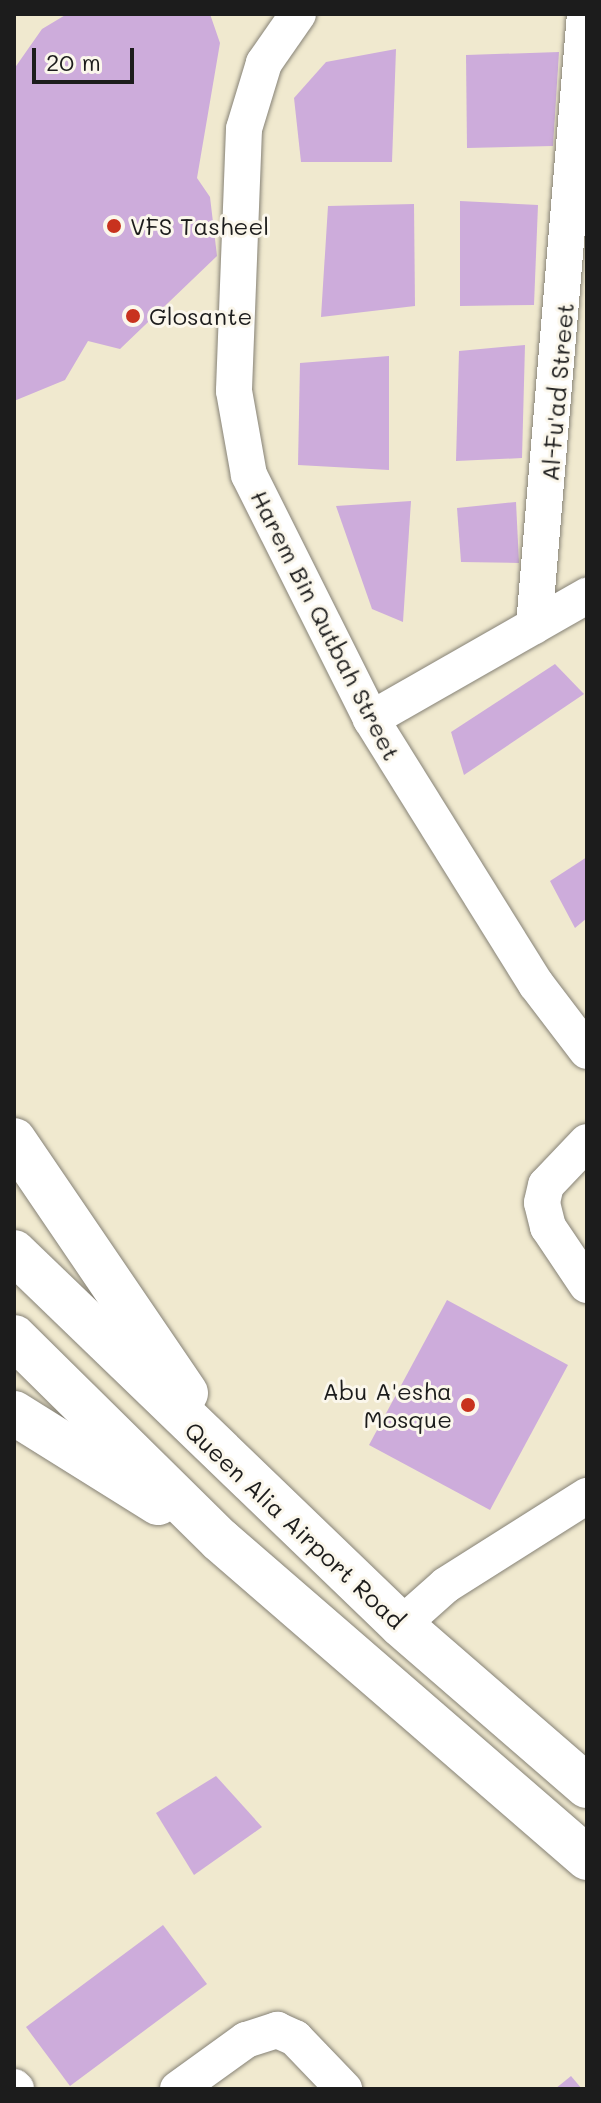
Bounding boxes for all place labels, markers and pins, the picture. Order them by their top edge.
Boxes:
place label: VFS Tasheel [130,212,269,240]
marker: VFS Tasheel [105,217,123,235]
place label: Glosante [149,302,252,330]
marker: Glosante [124,307,142,325]
place label: Abu A'esha Mosque [322,1377,452,1433]
marker: Abu A'esha Mosque [459,1396,477,1414]

